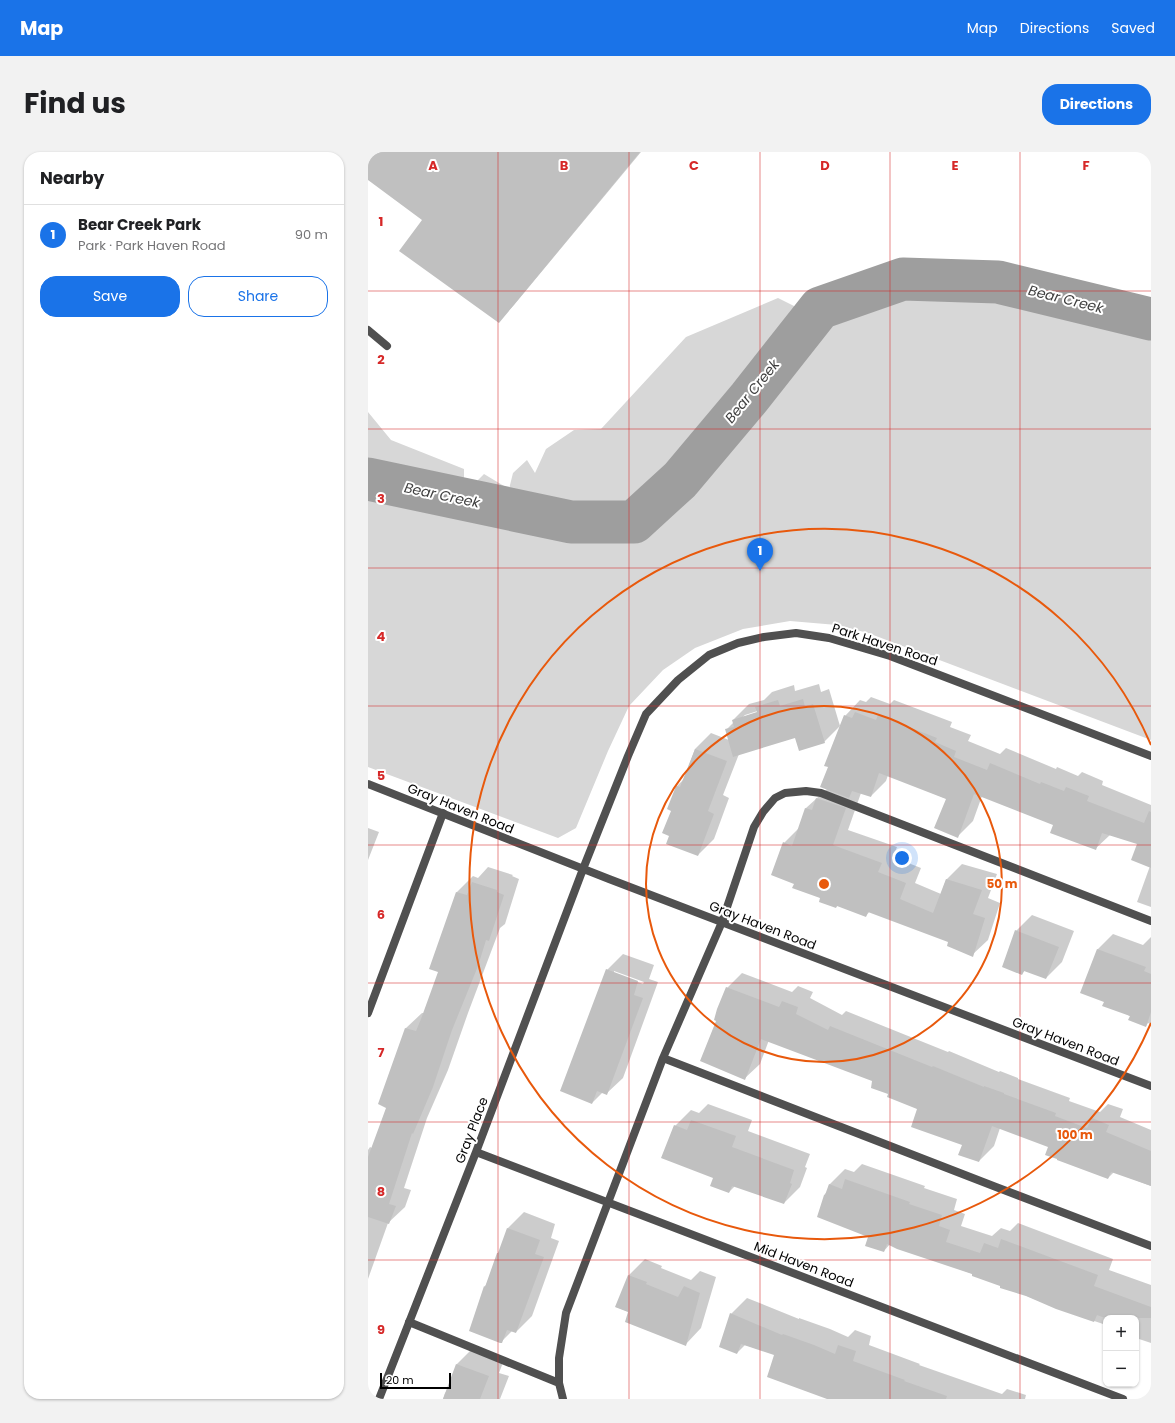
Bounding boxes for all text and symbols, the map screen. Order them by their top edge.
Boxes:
text: Map [20,15,63,42]
text: Map [967,18,998,38]
text: Directions [1020,18,1089,38]
text: Saved [1111,18,1155,38]
text: Find us [24,84,126,123]
button: Directions [1042,84,1151,125]
text: A [428,156,438,175]
text: B [560,156,569,175]
text: C [689,156,699,175]
text: D [820,156,830,175]
text: E [951,156,959,175]
text: F [1082,156,1090,175]
text: Nearby [40,166,104,190]
text: 1 [379,212,383,231]
text: Bear Creek Park [78,214,201,235]
text: 1 [51,225,55,244]
text: 90 m [295,225,328,244]
text: Park · Park Haven Road [78,236,226,255]
button: Save [40,276,180,317]
button: Share [188,276,328,317]
water label: Bear Creek [1026,280,1106,318]
text: 2 [377,350,385,369]
water label: Bear Creek [720,354,784,427]
water label: Bear Creek [402,477,482,513]
text: 3 [377,489,385,508]
pin: 1 [747,538,773,571]
street label: Park Haven Road [830,618,940,671]
text: 4 [377,627,386,646]
text: 5 [377,766,385,785]
street label: Gray Haven Road [405,778,517,838]
your location [892,848,912,868]
text: 50 m [987,875,1018,892]
centre of rings [817,877,831,891]
street label: Gray Haven Road [707,896,819,955]
text: 6 [377,905,385,924]
street label: Gray Haven Road [1010,1012,1122,1071]
text: 7 [378,1043,385,1062]
street label: Gray Place [450,1094,493,1166]
text: 100 m [1057,1126,1093,1143]
text: 8 [377,1182,385,1201]
street label: Mid Haven Road [751,1237,856,1292]
map controls [1103,1315,1139,1387]
button: + [1103,1315,1139,1351]
text: 9 [377,1320,385,1339]
button: − [1103,1351,1139,1387]
scale bar [380,1371,451,1390]
text: 20 m [386,1372,414,1388]

